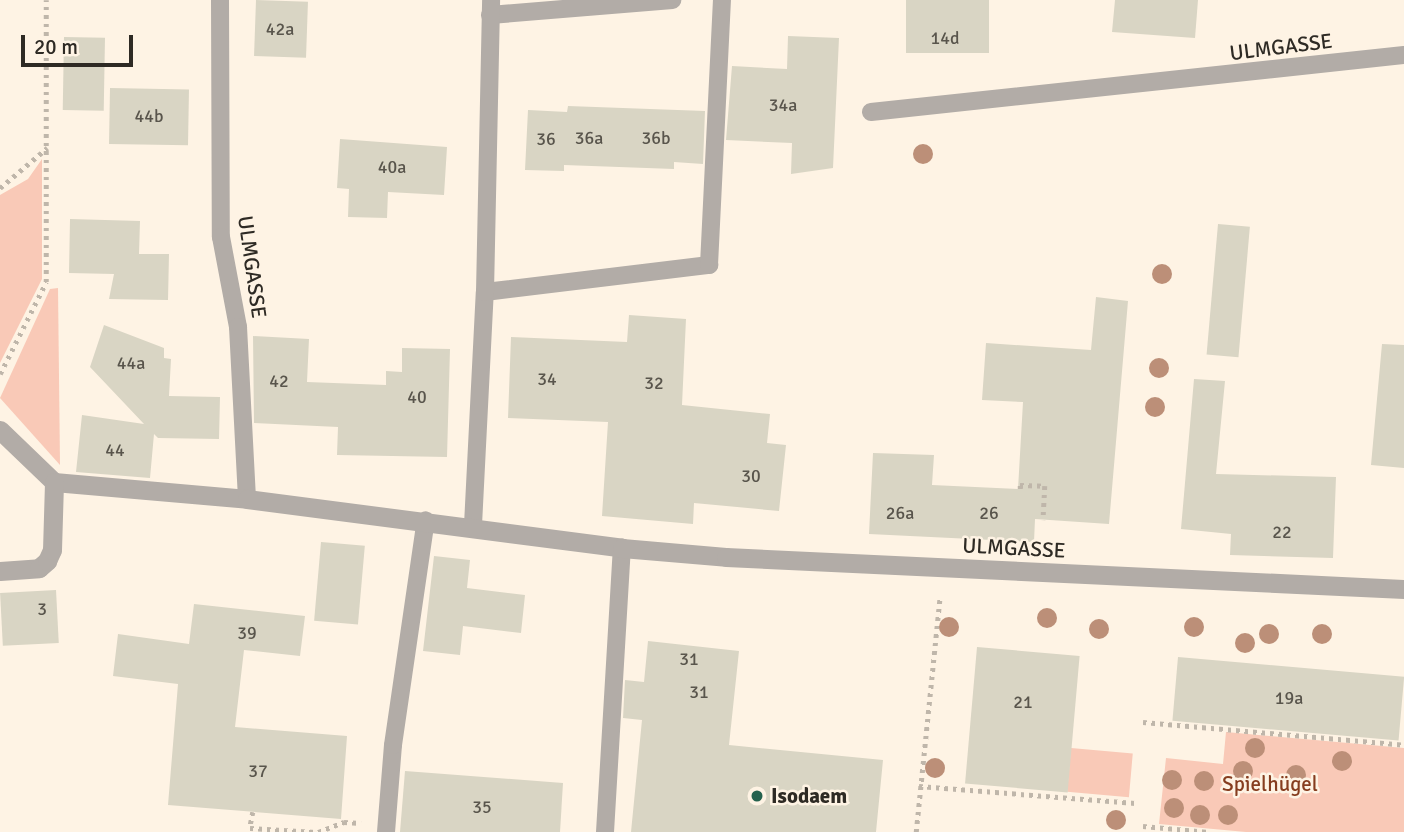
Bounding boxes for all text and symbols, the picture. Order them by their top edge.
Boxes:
house number: 42a [266,18,294,40]
scale bar [24,21,136,65]
house number: 14d [931,27,959,49]
street label: ULMGASSE [1228,28,1334,66]
text: 20 m [34,34,78,60]
house number: 34a [769,94,797,116]
house number: 44b [135,105,163,127]
house number: 36a [575,127,603,149]
house number: 36b [642,127,670,149]
house number: 36 [536,128,556,150]
house number: 40a [378,156,406,178]
street label: ULMGASSE [232,214,272,320]
house number: 44a [117,352,145,374]
house number: 34 [537,368,557,390]
house number: 42 [269,370,289,392]
house number: 32 [644,372,664,394]
house number: 40 [407,386,427,408]
house number: 44 [105,439,125,461]
house number: 30 [741,465,761,487]
house number: 26a [886,502,914,524]
house number: 26 [979,502,999,524]
house number: 22 [1272,521,1292,543]
street label: ULMGASSE [962,533,1066,563]
house number: 3 [37,598,47,620]
house number: 39 [237,622,257,644]
house number: 31 [679,648,699,670]
house number: 31 [689,681,709,703]
house number: 19a [1275,687,1303,709]
house number: 21 [1013,691,1033,713]
house number: 37 [248,760,268,782]
park label: Spielhügel [1222,771,1318,797]
place label: Isodaem [771,783,847,809]
marker: Isodaem [749,788,765,804]
house number: 35 [472,796,492,818]

